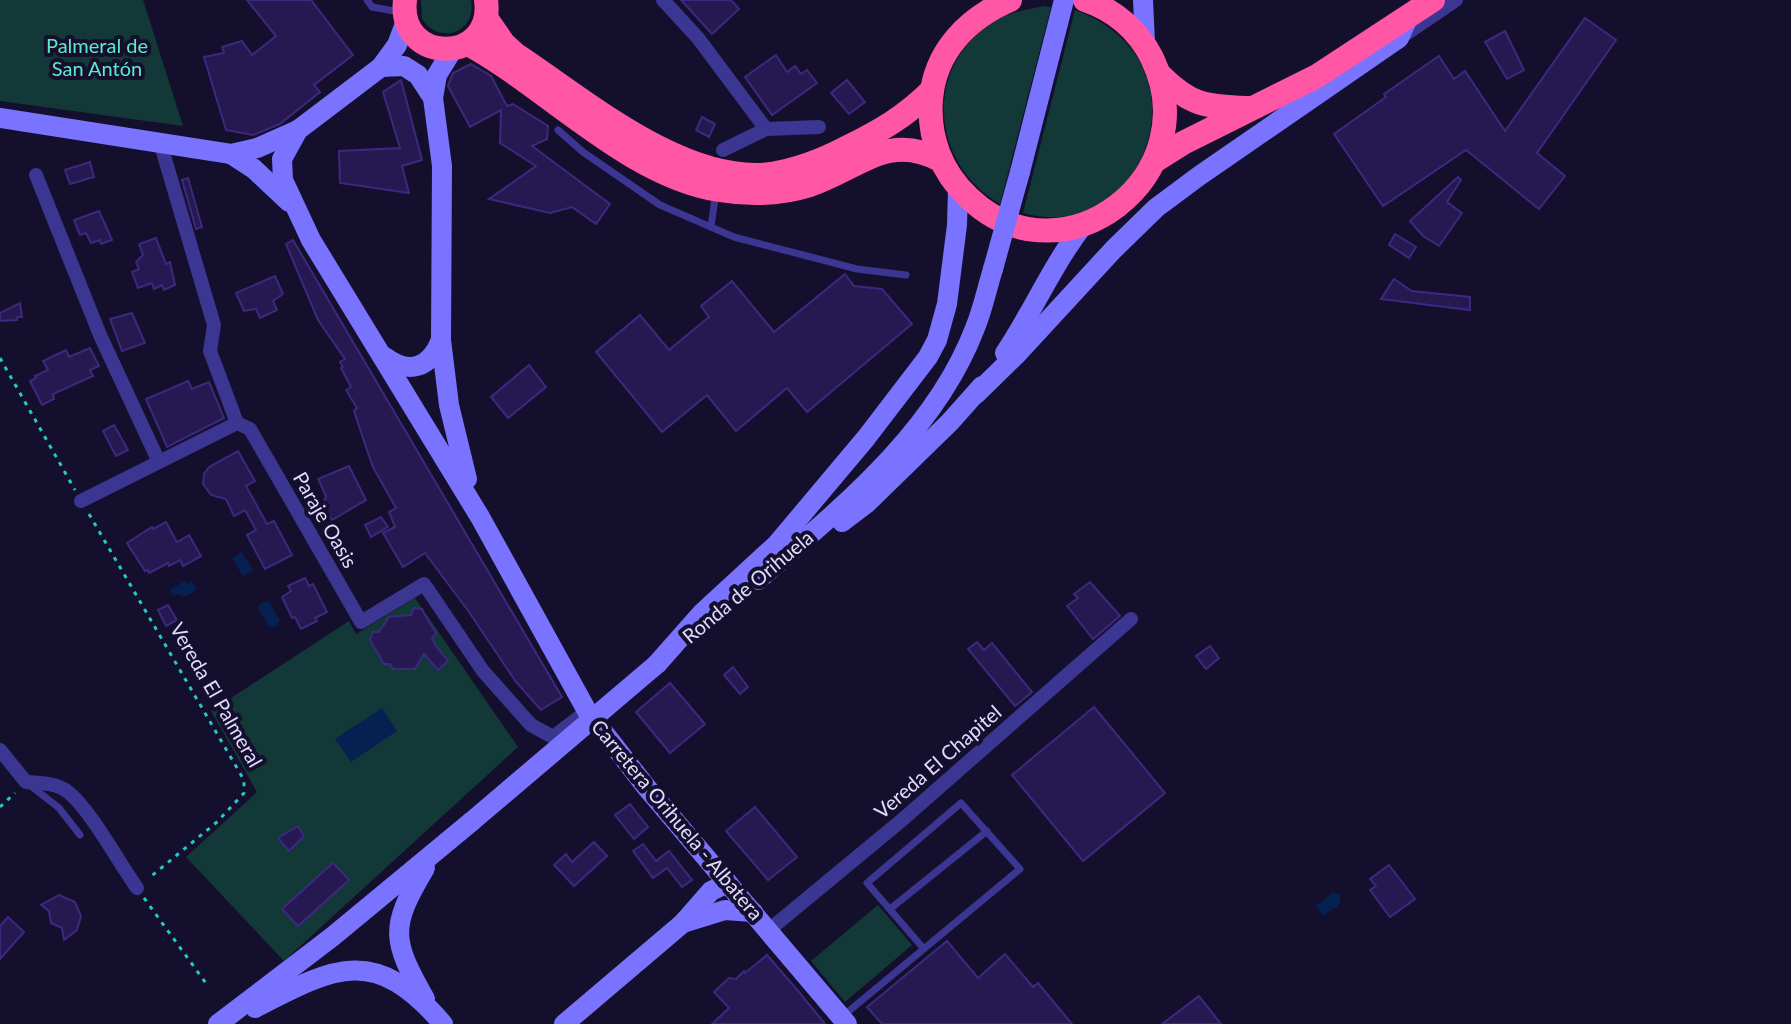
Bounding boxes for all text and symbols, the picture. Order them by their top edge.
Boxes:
park label: Palmeral de San Antón [46,33,148,80]
street label: Paraje Oasis [289,467,363,572]
street label: Ronda de Orihuela [677,525,817,648]
street label: Vereda El Palmeral [166,618,268,771]
street label: Vereda El Chapitel [869,700,1006,823]
street label: Carretera Orihuela - Albatera [587,714,769,924]

